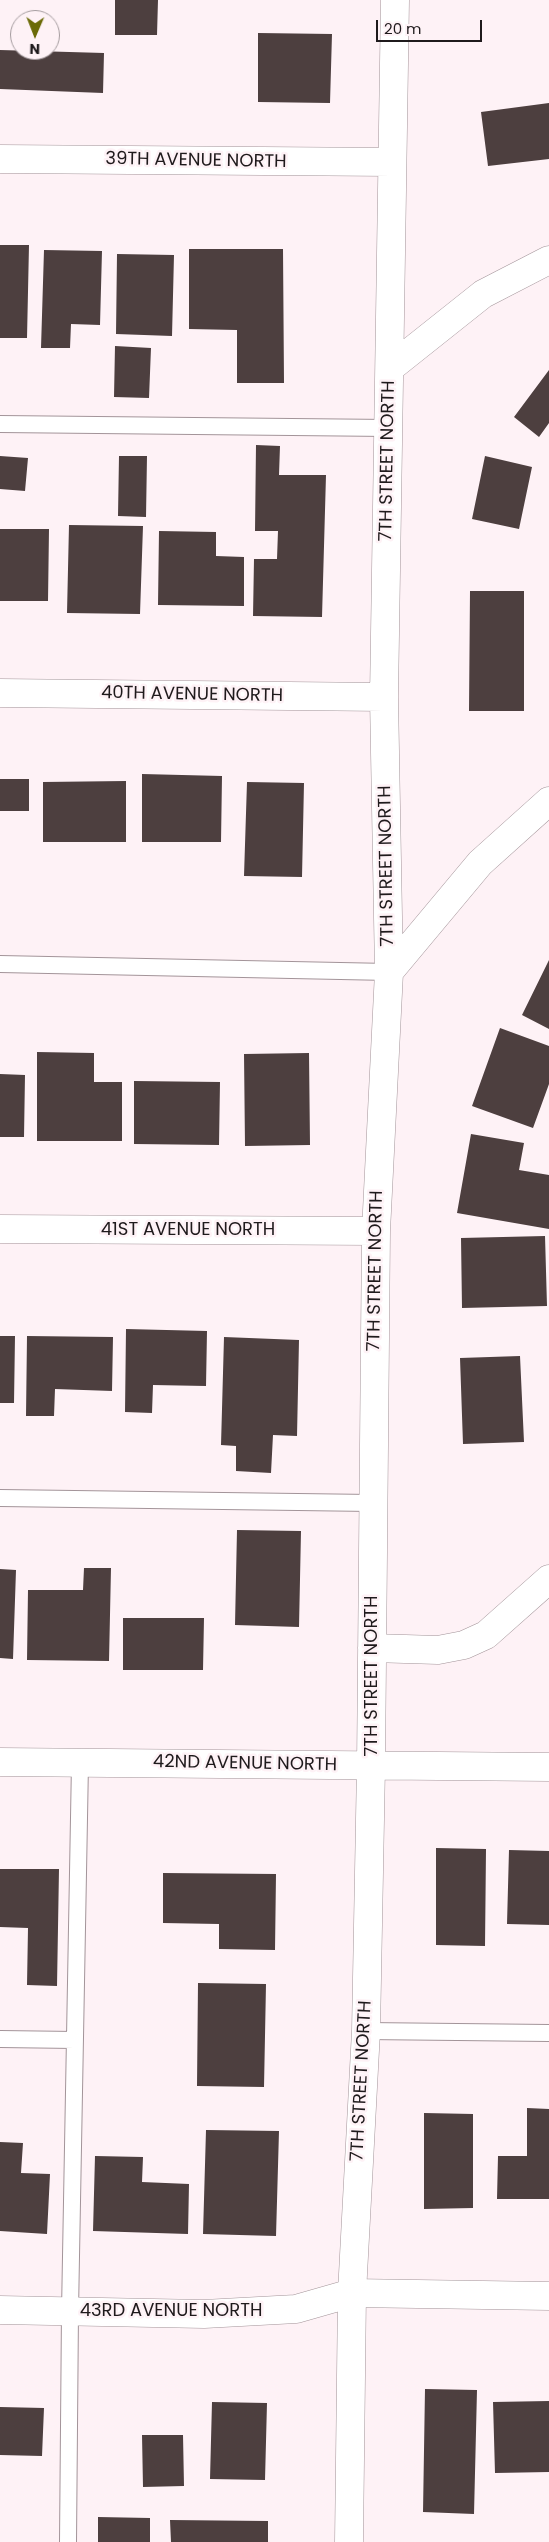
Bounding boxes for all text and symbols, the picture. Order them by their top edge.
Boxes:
north arrow [10,10,60,60]
scale bar [379,10,485,42]
text: 20 m [384,18,422,39]
text: N [29,39,40,59]
street label: 39TH AVENUE NORTH [105,149,287,173]
street label: 7TH STREET NORTH [376,380,400,542]
street label: 40TH AVENUE NORTH [101,683,283,707]
street label: 7TH STREET NORTH [375,785,399,947]
street label: 7TH STREET NORTH [364,1190,388,1352]
street label: 41ST AVENUE NORTH [101,1219,275,1241]
street label: 7TH STREET NORTH [361,1595,383,1757]
street label: 42ND AVENUE NORTH [153,1752,337,1776]
street label: 7TH STREET NORTH [347,2000,377,2162]
street label: 43RD AVENUE NORTH [80,2300,262,2322]

